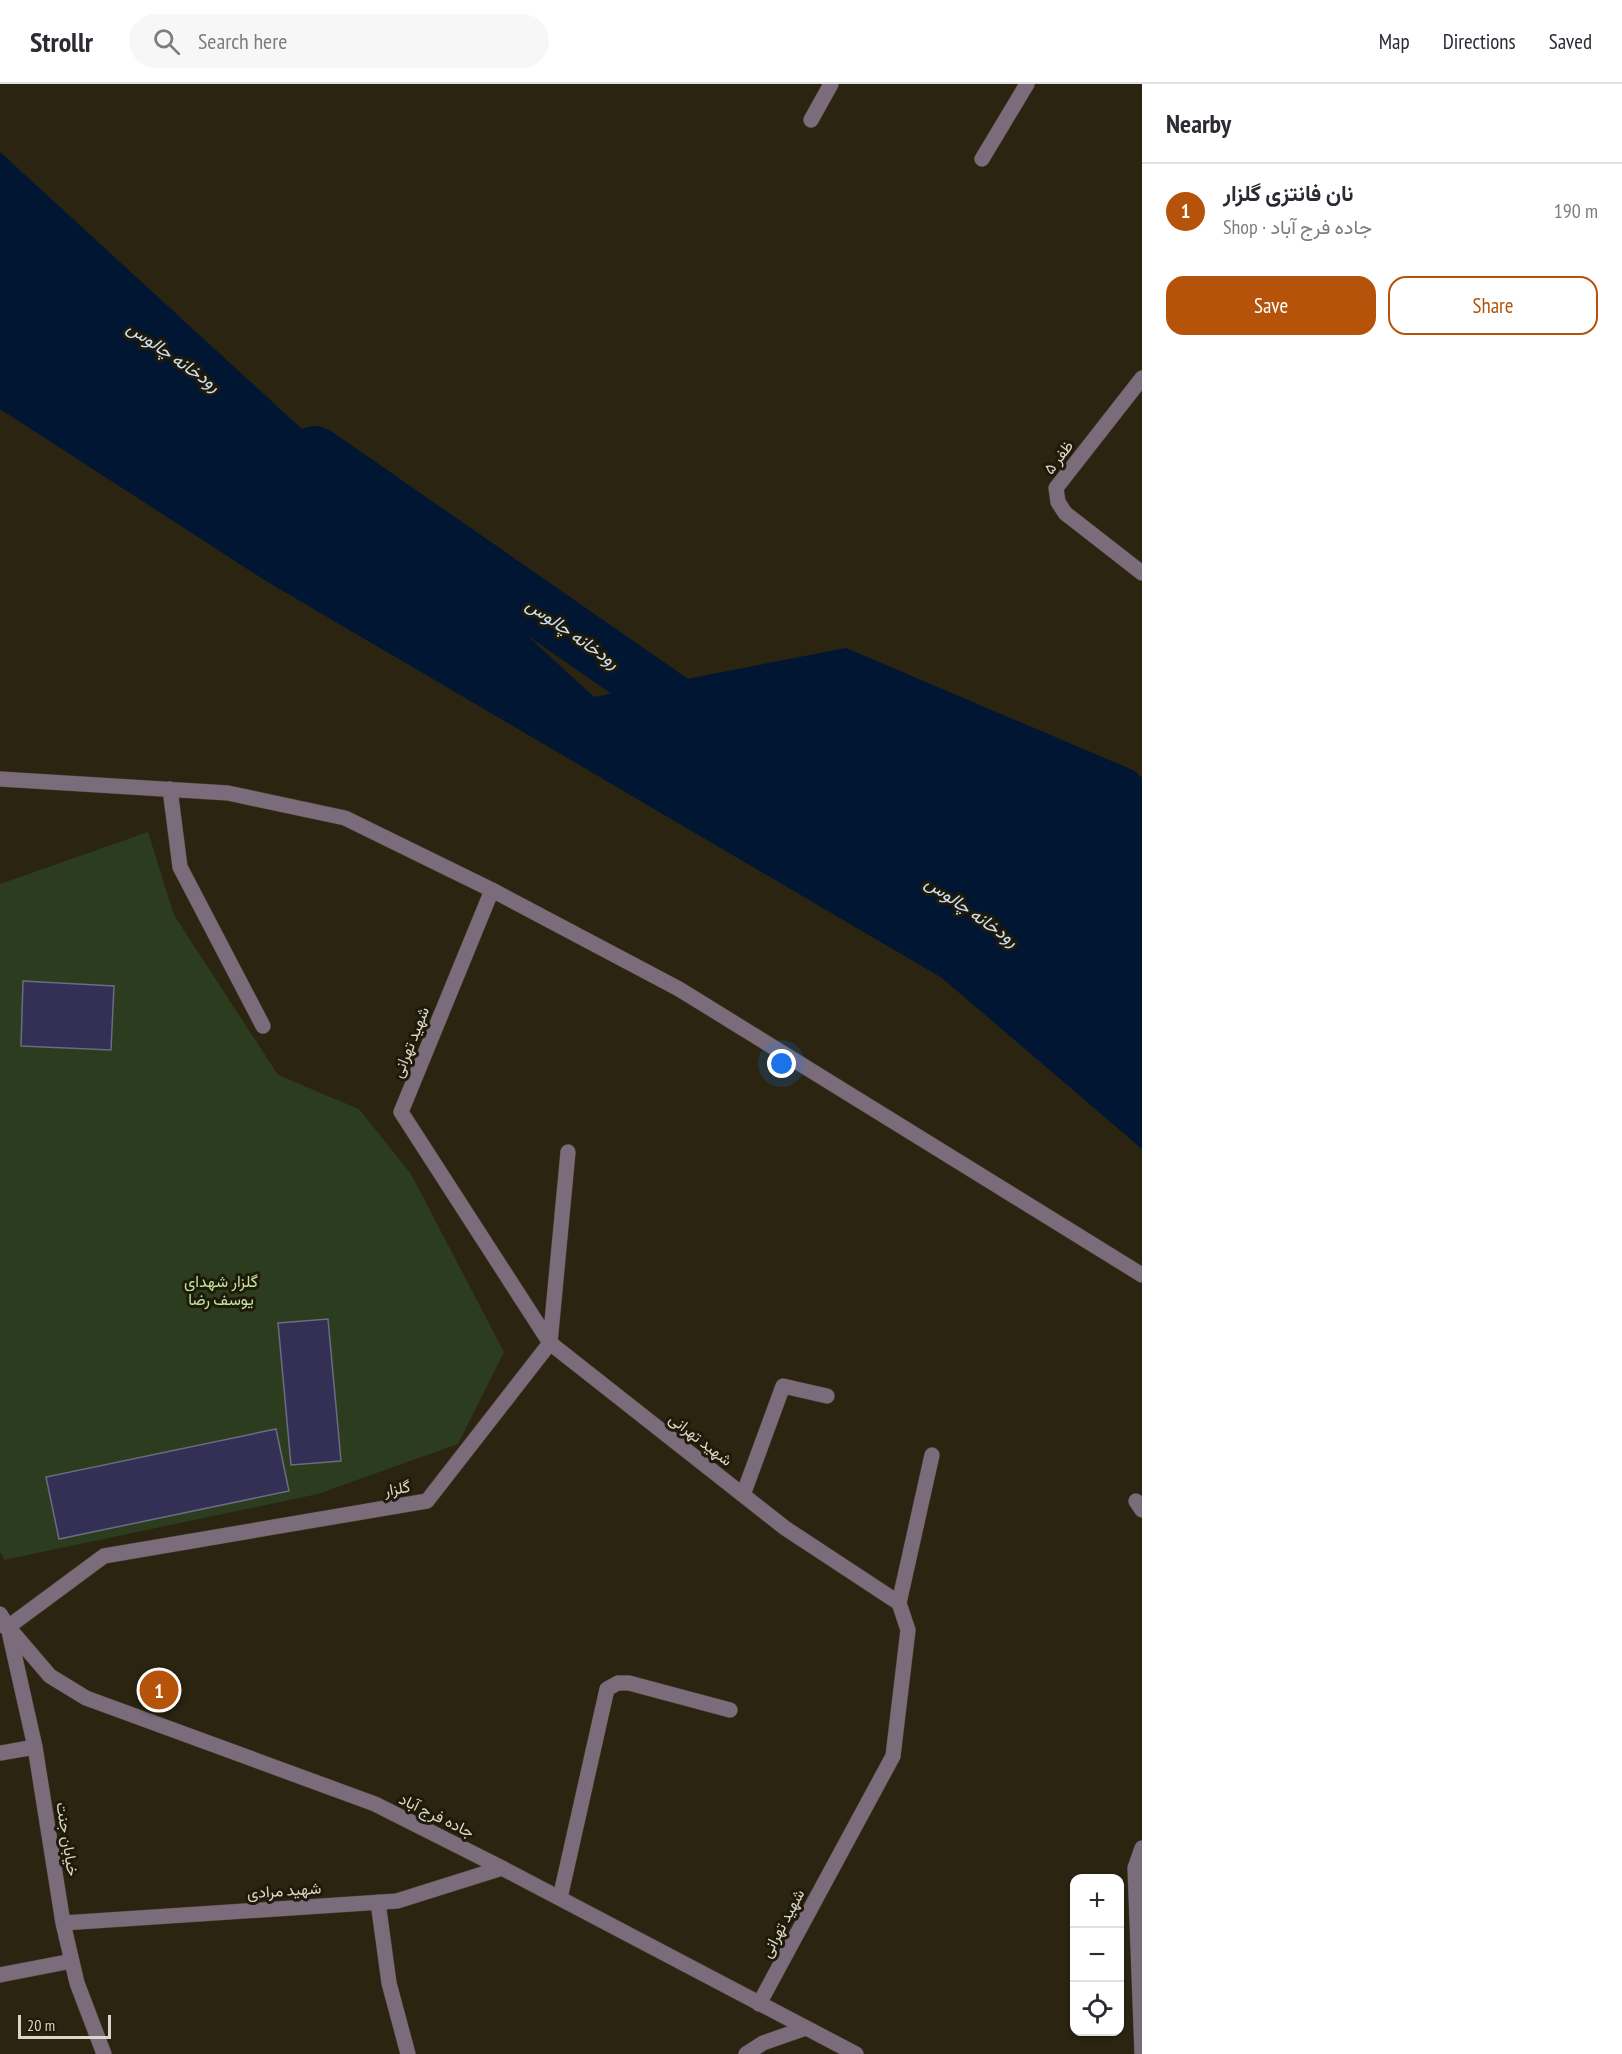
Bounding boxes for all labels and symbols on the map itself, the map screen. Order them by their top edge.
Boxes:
water label: رودخانه چالوس [122,315,225,397]
street label: ظفر ۵ [1039,436,1078,479]
water label: رودخانه چالوس [521,592,624,674]
water label: رودخانه چالوس [920,870,1023,952]
street label: شهید تهرانی [387,1004,434,1081]
your location [767,1049,796,1078]
park label: گلزار شهدای یوسف رضا [184,1271,258,1310]
street label: شهید تهرانی [665,1408,737,1471]
street label: گلزار [381,1476,412,1501]
pin: 1 [140,1668,178,1712]
street label: جاده فرج آباد [395,1788,478,1844]
street label: خیابان جنت [52,1800,84,1878]
street label: شهید مرادی [246,1877,322,1904]
street label: شهید تهرانی [756,1885,809,1961]
scale bar [18,2012,111,2040]

